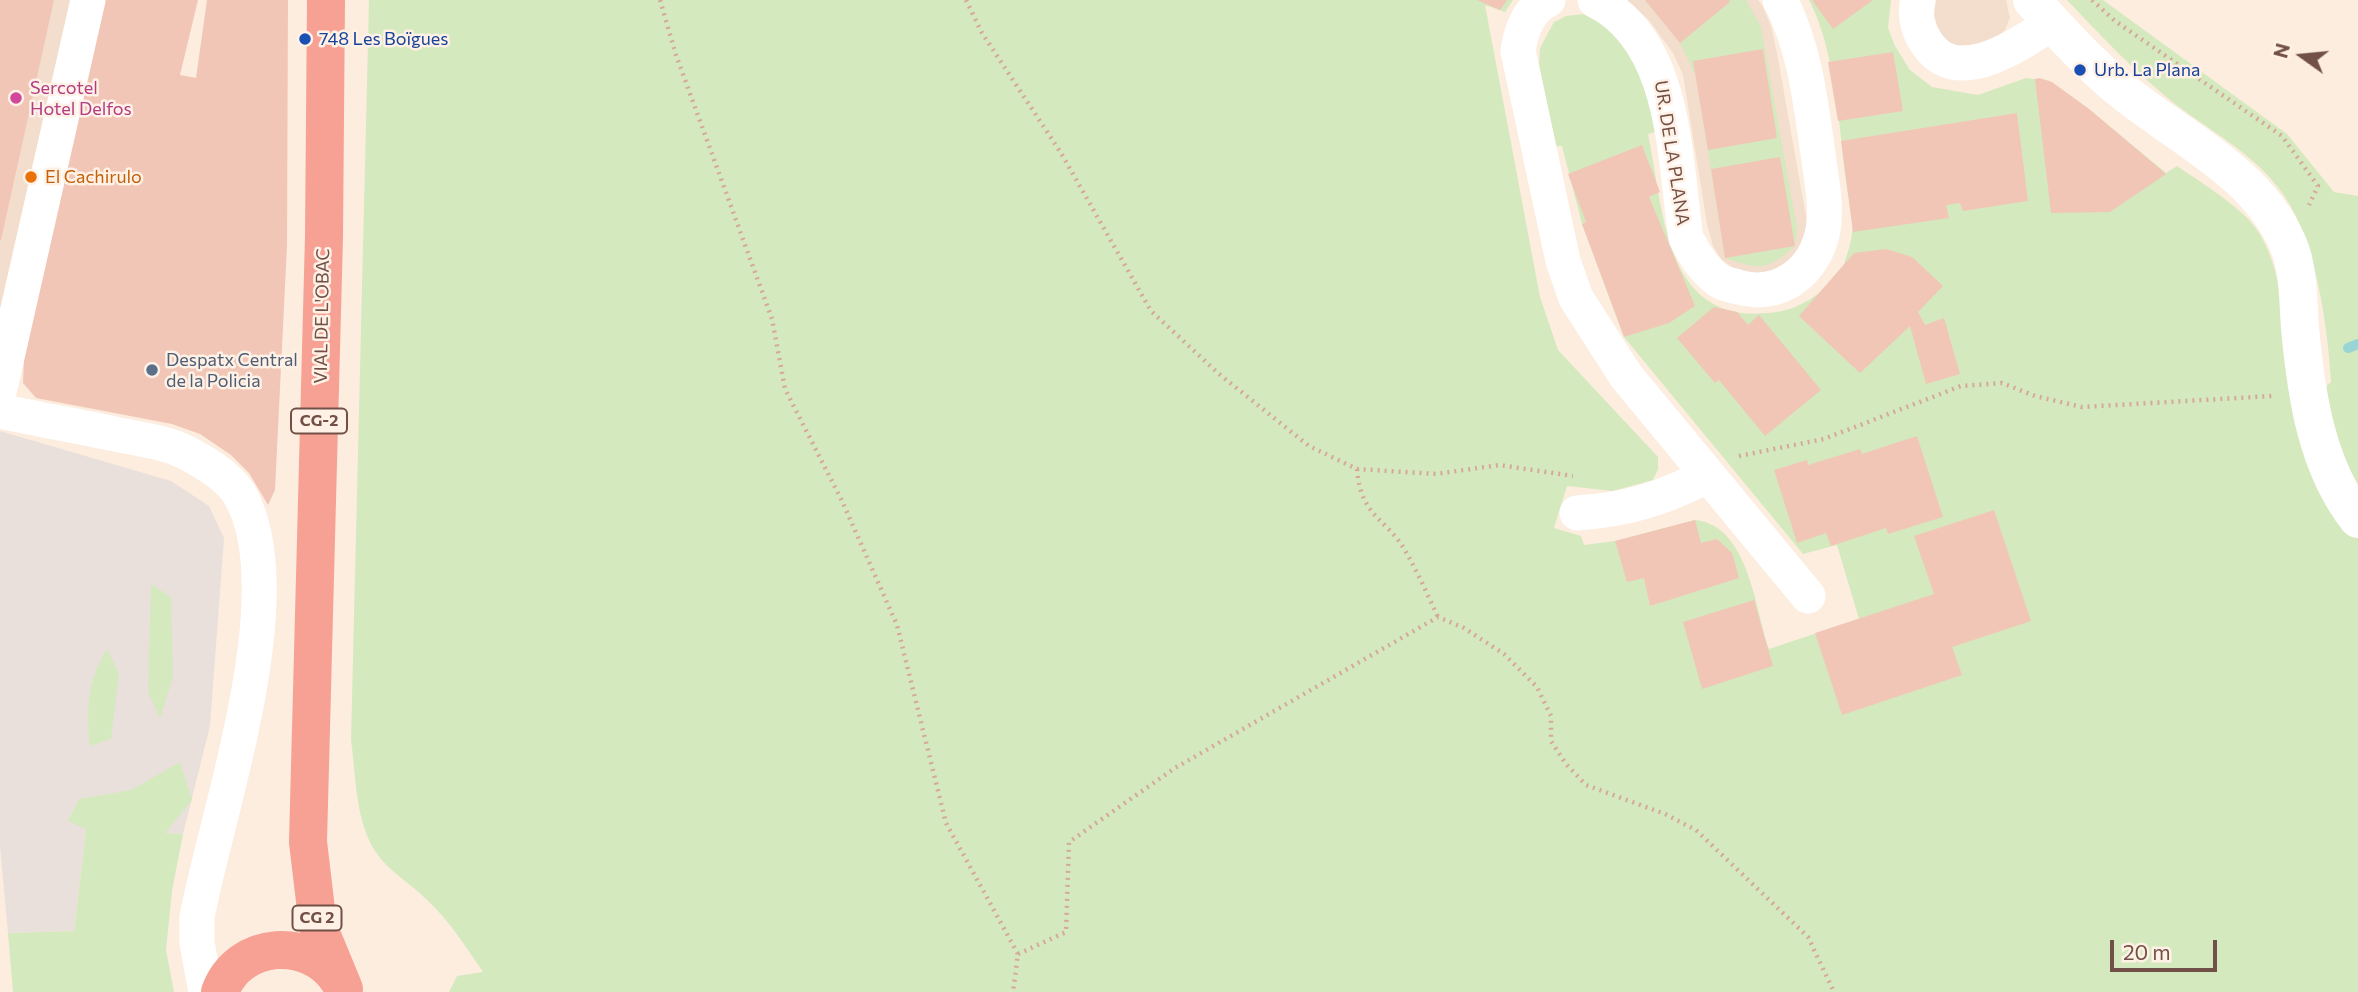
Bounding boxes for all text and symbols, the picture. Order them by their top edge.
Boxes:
north arrow [2267,21,2337,91]
place label: 748 Les Boïgues [319,28,449,50]
marker: 748 Les Boïgues [297,31,313,47]
text: N [2268,41,2294,60]
place label: Urb. La Plana [2094,59,2200,81]
marker: Urb. La Plana [2072,62,2088,78]
place label: Sercotel Hotel Delfos [30,77,132,119]
street label: UR. DE LA PLANA [1650,79,1694,227]
marker: Sercotel Hotel Delfos [8,90,24,106]
place label: El Cachirulo [45,166,142,188]
marker: El Cachirulo [23,169,39,185]
street label: VIAL DE L'OBAC [310,248,334,384]
place label: Despatx Central de la Policia [166,349,298,392]
marker: Despatx Central de la Policia [144,362,160,378]
road number: CG-2 [291,408,347,434]
road number: CG 2 [292,906,342,930]
scale bar [2113,926,2220,970]
text: 20 m [2123,939,2171,964]

